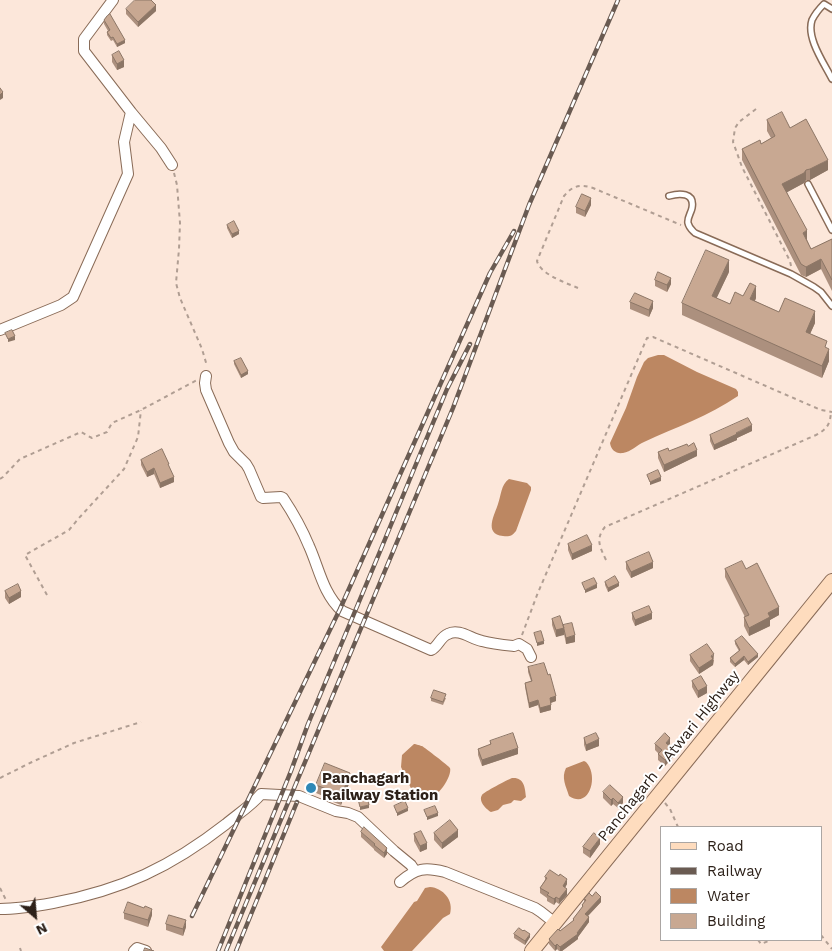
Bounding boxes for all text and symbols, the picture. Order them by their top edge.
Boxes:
street label: Panchagarh - Atwari Highway [594,667,744,845]
place label: Panchagarh Railway Station [322,770,438,805]
marker: Panchagarh Railway Station [304,781,318,795]
legend [660,826,822,941]
text: Road [707,837,744,855]
text: Railway [707,862,762,880]
text: Water [707,887,750,905]
north arrow [10,891,60,941]
text: Building [707,912,765,930]
text: N [34,920,50,939]

